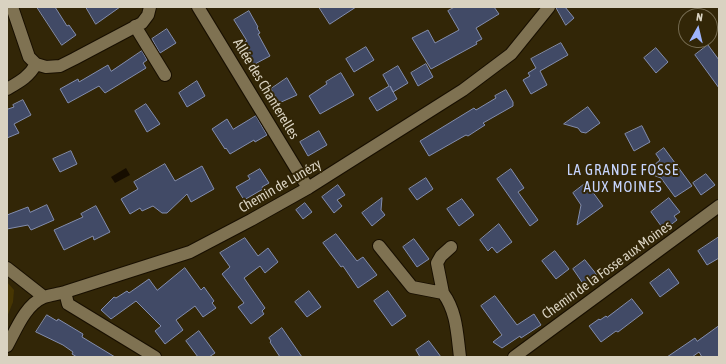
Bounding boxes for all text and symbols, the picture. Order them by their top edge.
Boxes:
north arrow [678,8,718,48]
text: N [695,11,704,24]
street label: Allée des Chanterelles [229,36,303,142]
street label: Chemin de Lunézy [236,156,324,216]
district label: LA GRANDE FOSSE AUX MOINES [567,161,679,196]
street label: Chemin de la Fosse aux Moines [539,217,675,323]

